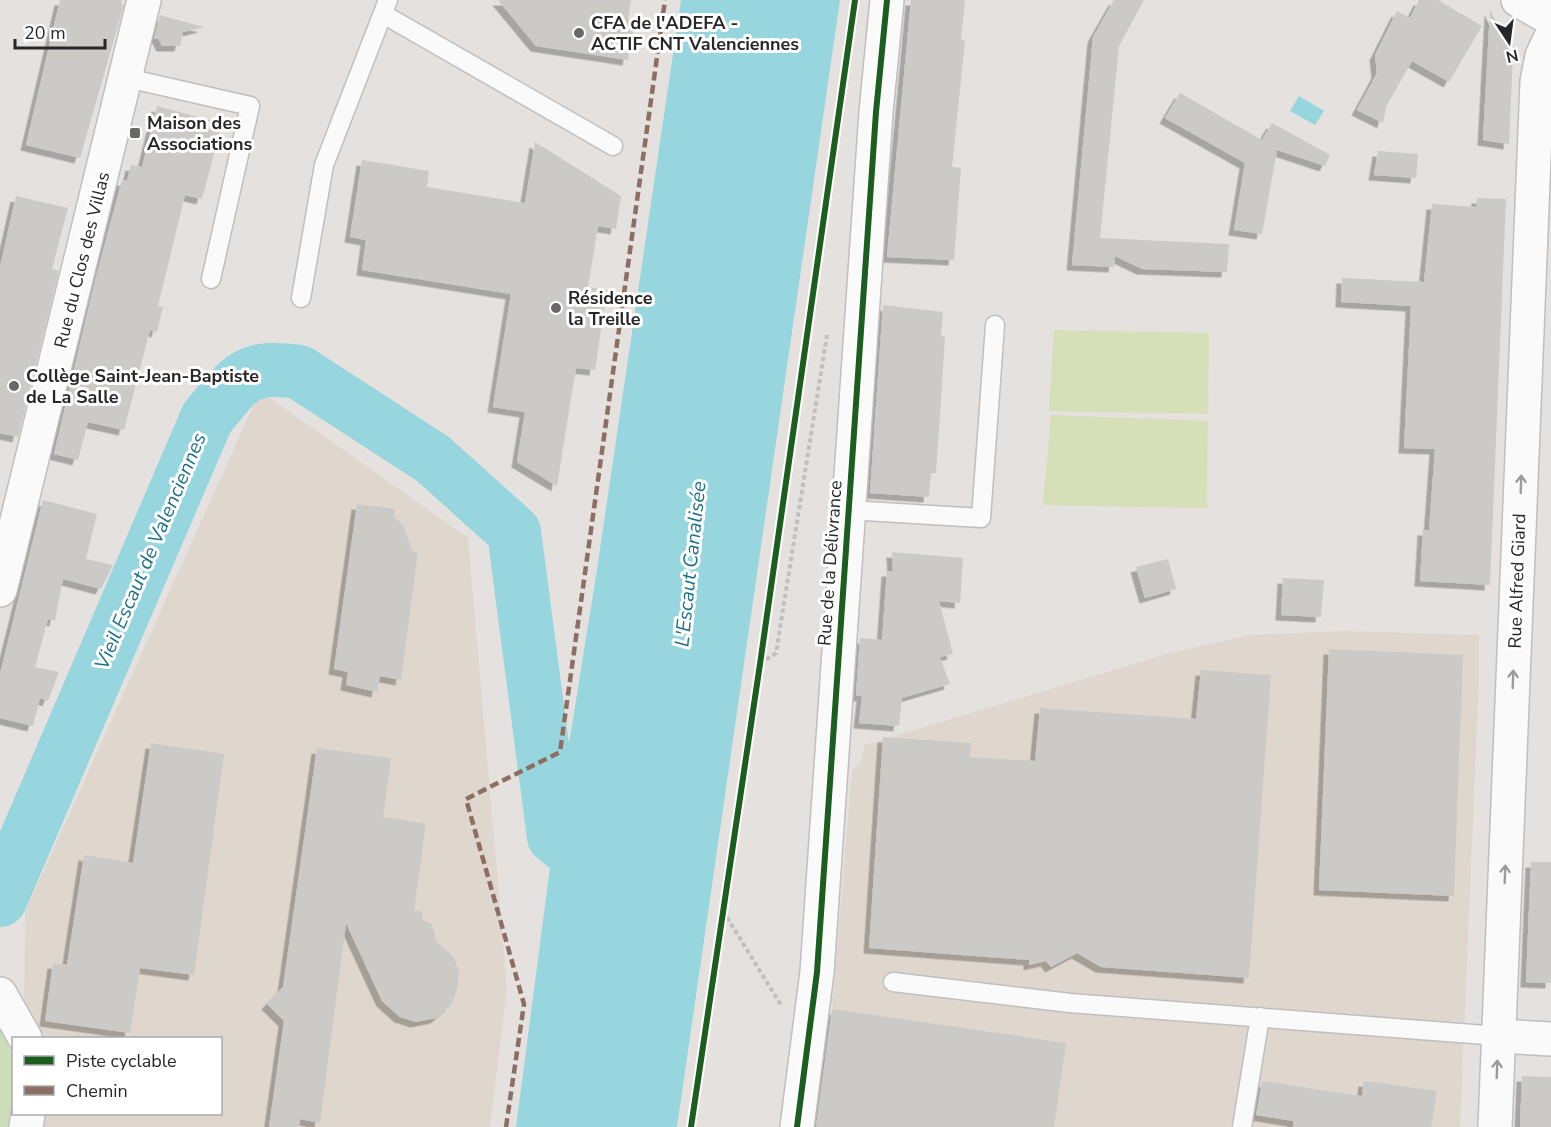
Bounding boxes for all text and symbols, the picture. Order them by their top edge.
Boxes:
place label: CFA de l'ADEFA - ACTIF CNT Valenciennes [591,11,799,56]
scale bar [15,12,105,50]
north arrow [1479,12,1539,72]
text: 20 m [24,21,66,45]
marker: CFA de l'ADEFA - ACTIF CNT Valenciennes [572,26,586,40]
text: N [1504,44,1520,68]
place label: Maison des Associations [147,111,253,156]
marker: Maison des Associations [128,126,142,140]
street label: Rue du Clos des Villas [48,169,116,351]
place label: Résidence la Treille [568,286,653,331]
marker: Résidence la Treille [549,301,563,315]
place label: Collège Saint-Jean-Baptiste de La Salle [26,364,259,409]
marker: Collège Saint-Jean-Baptiste de La Salle [7,379,21,393]
water label: Vieil Escaut de Valenciennes [88,429,213,674]
one-way arrow [1515,475,1527,495]
water label: L'Escaut Canalisée [668,479,713,648]
street label: Rue de la Délivrance [812,479,848,647]
street label: Rue Alfred Giard [1503,513,1531,649]
one-way arrow [1508,669,1519,689]
one-way arrow [1500,864,1511,884]
legend [12,1037,222,1115]
text: Piste cyclable [66,1049,177,1073]
one-way arrow [1492,1059,1503,1079]
text: Chemin [66,1079,128,1103]

